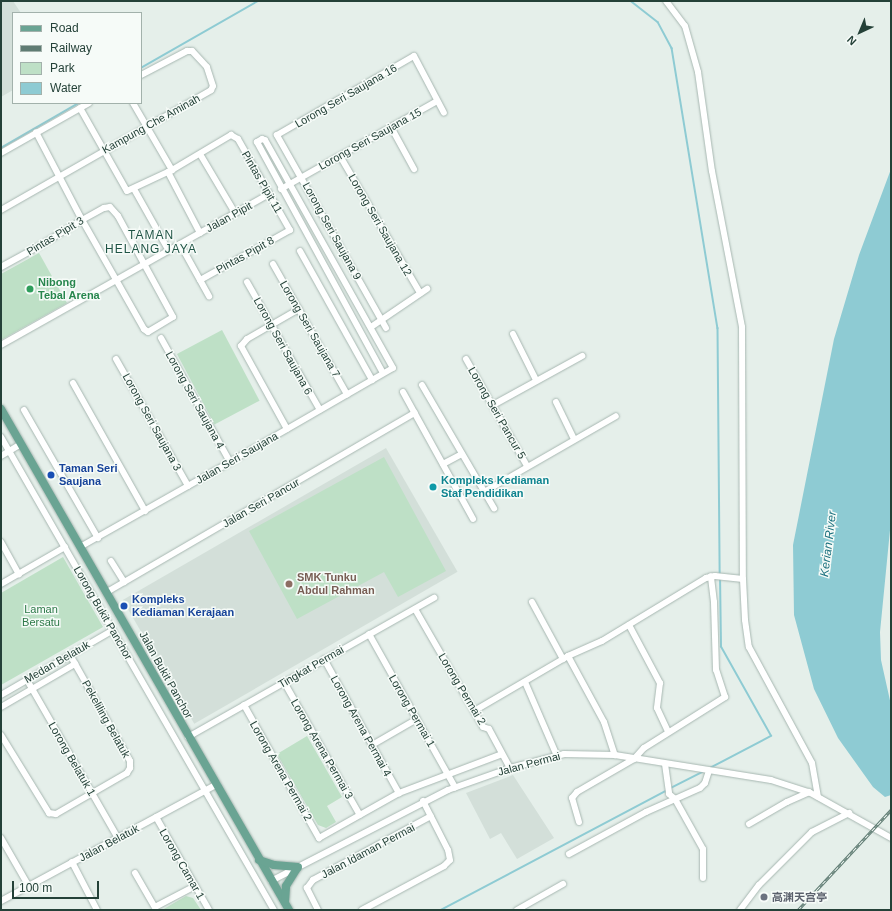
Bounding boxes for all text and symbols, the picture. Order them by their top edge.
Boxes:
legend [12,12,142,104]
north arrow [840,12,880,52]
text: Road [50,21,79,35]
text: N [845,34,859,48]
text: Railway [50,41,92,55]
text: Park [50,61,75,75]
street label: Lorong Seri Saujana 16 [293,61,399,131]
text: Water [50,81,82,95]
street label: Kampung Che Aminah [99,91,203,157]
street label: Lorong Seri Saujana 15 [316,105,424,173]
street label: Pintas Pipit 11 [239,149,285,215]
street label: Lorong Seri Saujana 12 [345,172,415,278]
street label: Lorong Seri Saujana 9 [300,180,364,282]
street label: Jalan Pipit [204,199,254,235]
street label: Pintas Pipit 3 [24,214,86,258]
district label: TAMAN HELANG JAYA [105,229,197,257]
street label: Pintas Pipit 8 [214,234,276,276]
place label: Nibong Tebal Arena [38,276,100,302]
street label: Lorong Seri Saujana 7 [277,278,343,380]
marker: Nibong Tebal Arena [25,284,35,294]
street label: Lorong Seri Saujana 6 [251,295,315,397]
street label: Lorong Seri Saujana 4 [163,349,227,451]
street label: Lorong Seri Pancur 5 [465,365,529,461]
street label: Lorong Seri Saujana 3 [120,371,184,473]
street label: Jalan Seri Saujana [194,429,280,487]
place label: Taman Seri Saujana [59,462,117,488]
marker: Taman Seri Saujana [46,470,56,480]
place label: Kompleks Kediaman Staf Pendidikan [441,474,549,500]
street label: Jalan Seri Pancur [220,476,302,530]
marker: Kompleks Kediaman Staf Pendidikan [428,482,438,492]
water label: Kerian River [818,510,840,578]
street label: Lorong Bukit Panchor [71,564,135,662]
place label: SMK Tunku Abdul Rahman [297,571,375,597]
marker: SMK Tunku Abdul Rahman [284,579,294,589]
place label: Kompleks Kediaman Kerajaan [132,593,234,619]
marker: Kompleks Kediaman Kerajaan [119,601,129,611]
park label: Laman Bersatu [22,603,60,629]
street label: Jalan Bukit Panchor [137,629,195,721]
street label: Medan Belatuk [22,638,92,686]
street label: Tingkat Permai [276,643,346,691]
street label: Lorong Permai 2 [435,651,489,727]
street label: Lorong Permai 1 [386,672,438,750]
street label: Lorong Arena Permai 4 [328,673,394,779]
street label: Pekeliling Belatuk [79,678,133,760]
street label: Lorong Arena Permai 3 [288,696,356,802]
street label: Lorong Arena Permai 2 [247,718,315,824]
street label: Lorong Belatuk 1 [45,720,99,798]
street label: Jalan Permai [496,749,562,779]
street label: Jalan Idaman Permai [319,821,417,881]
street label: Jalan Belatuk [77,822,141,864]
street label: Lorong Camar 1 [156,826,208,902]
scale bar [14,873,101,899]
text: 100 m [19,881,52,895]
place label: 高渊天宫亭 [772,890,827,904]
marker: 高渊天宫亭 [759,892,769,902]

